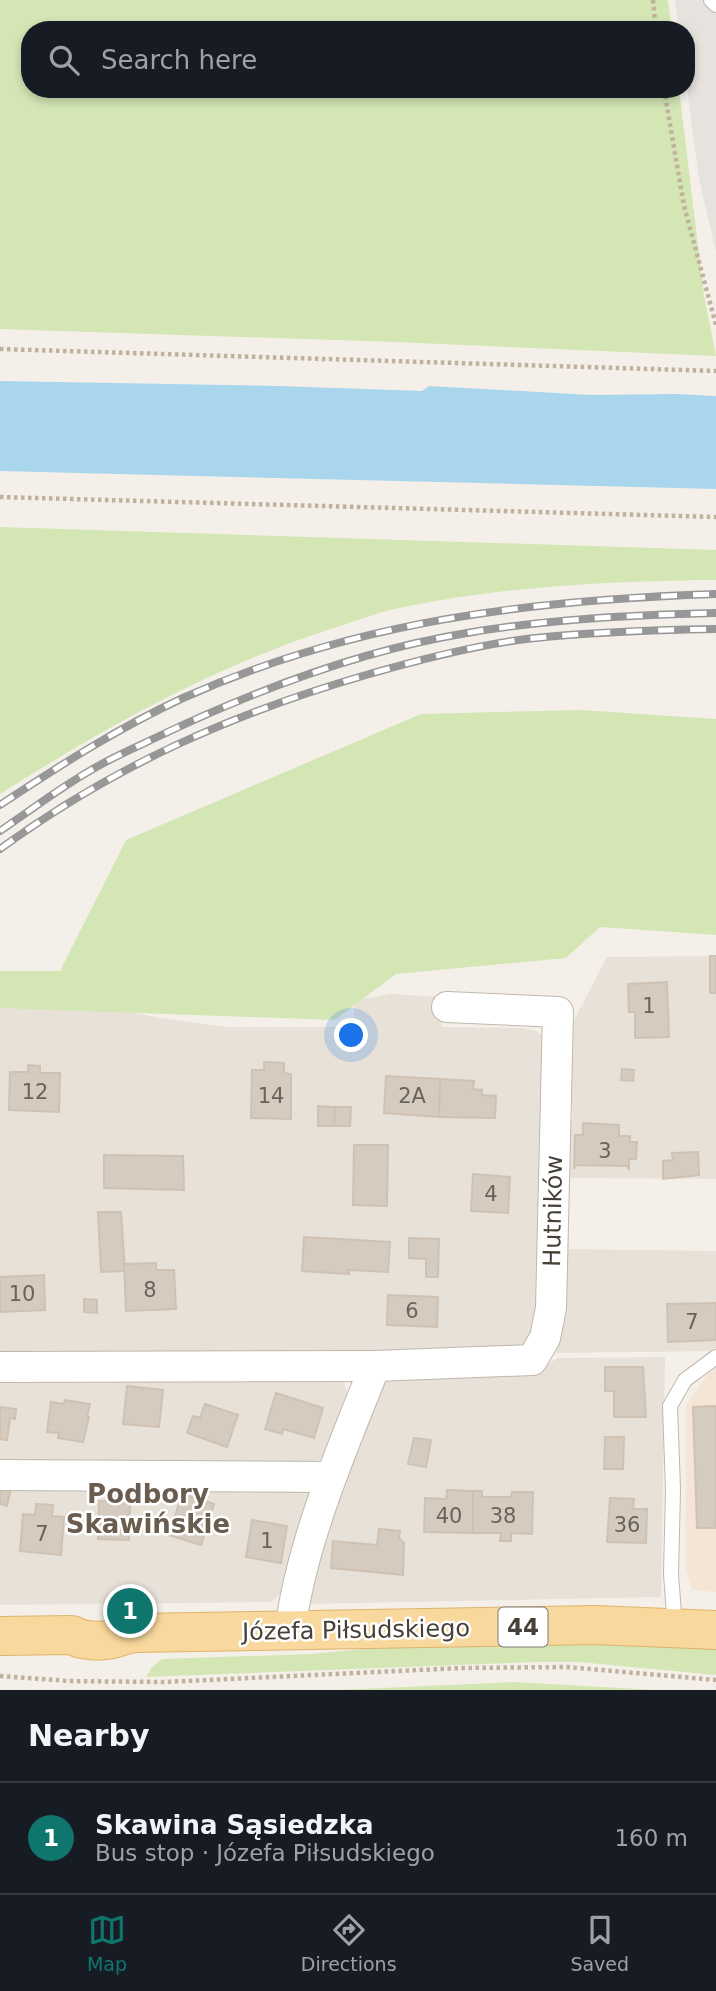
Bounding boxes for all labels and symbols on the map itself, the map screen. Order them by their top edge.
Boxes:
house number: 1 [642,994,656,1018]
your location [334,1018,368,1052]
house number: 12 [22,1080,48,1104]
house number: 14 [258,1084,284,1108]
house number: 2A [398,1084,426,1108]
house number: 3 [598,1139,612,1163]
street label: Hutników [538,1155,568,1267]
house number: 4 [484,1182,498,1206]
house number: 8 [143,1278,157,1302]
house number: 10 [9,1282,35,1306]
house number: 6 [405,1299,419,1323]
house number: 7 [685,1310,699,1334]
district label: Podbory Skawińskie [66,1479,230,1539]
house number: 40 [436,1504,462,1528]
house number: 38 [490,1504,516,1528]
house number: 36 [614,1513,640,1537]
house number: 7 [35,1522,49,1546]
house number: 1 [260,1529,274,1553]
pin: 1 [107,1585,153,1637]
road number: 44 [498,1608,548,1646]
street label: Józefa Piłsudskiego [240,1614,470,1646]

